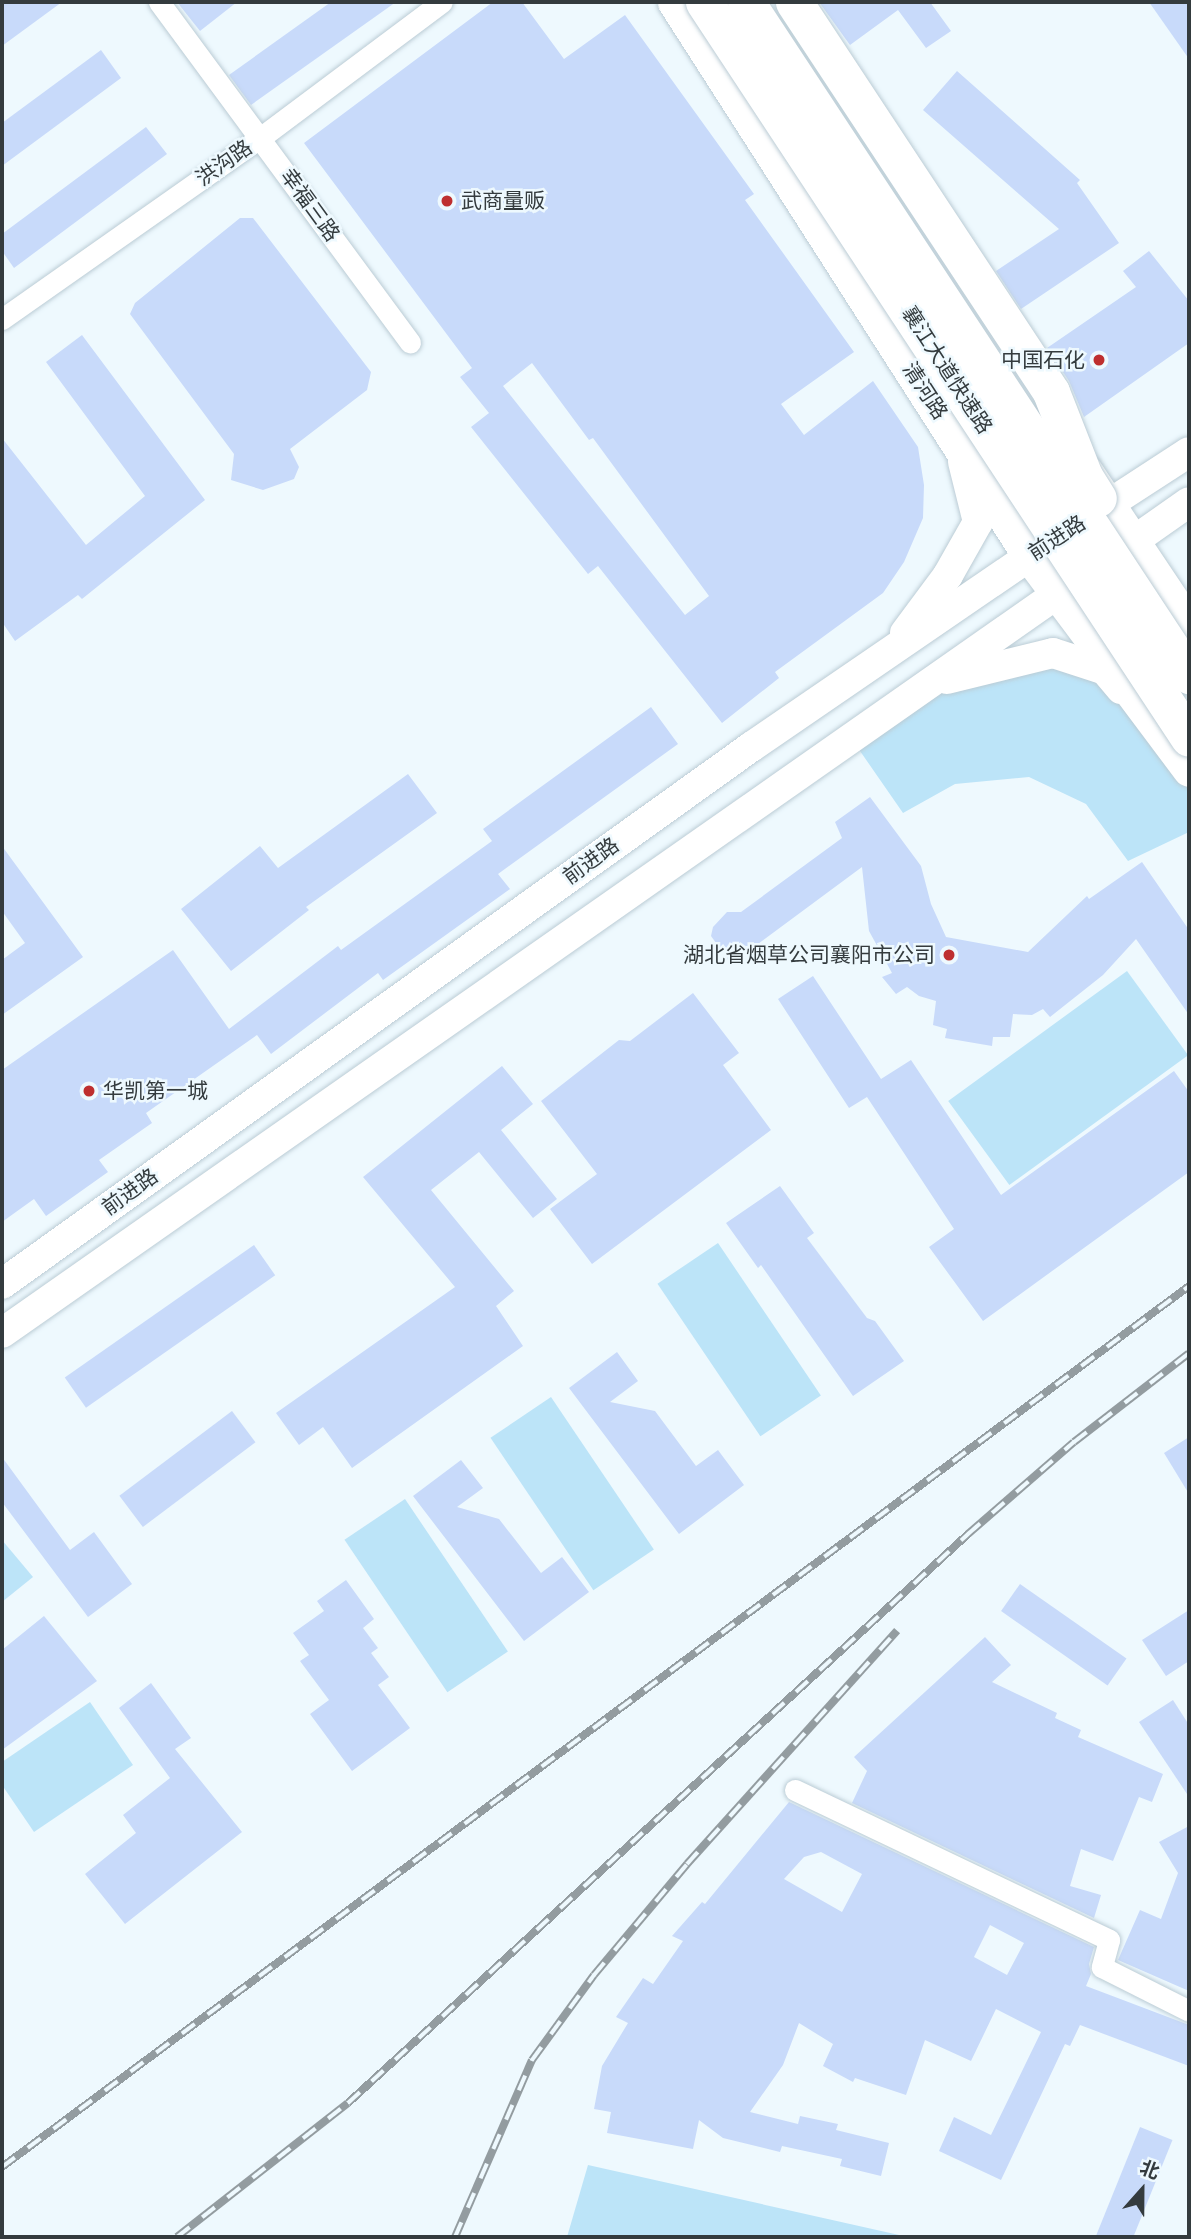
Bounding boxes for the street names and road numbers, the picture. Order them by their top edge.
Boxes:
street label: 洪沟路 [191,135,257,191]
street label: 幸福三路 [275,164,345,246]
street label: 襄江大道快速路 [896,301,998,439]
street label: 清河路 [897,358,953,424]
street label: 前进路 [1024,510,1090,566]
street label: 前进路 [558,832,624,890]
street label: 前进路 [97,1163,163,1221]

